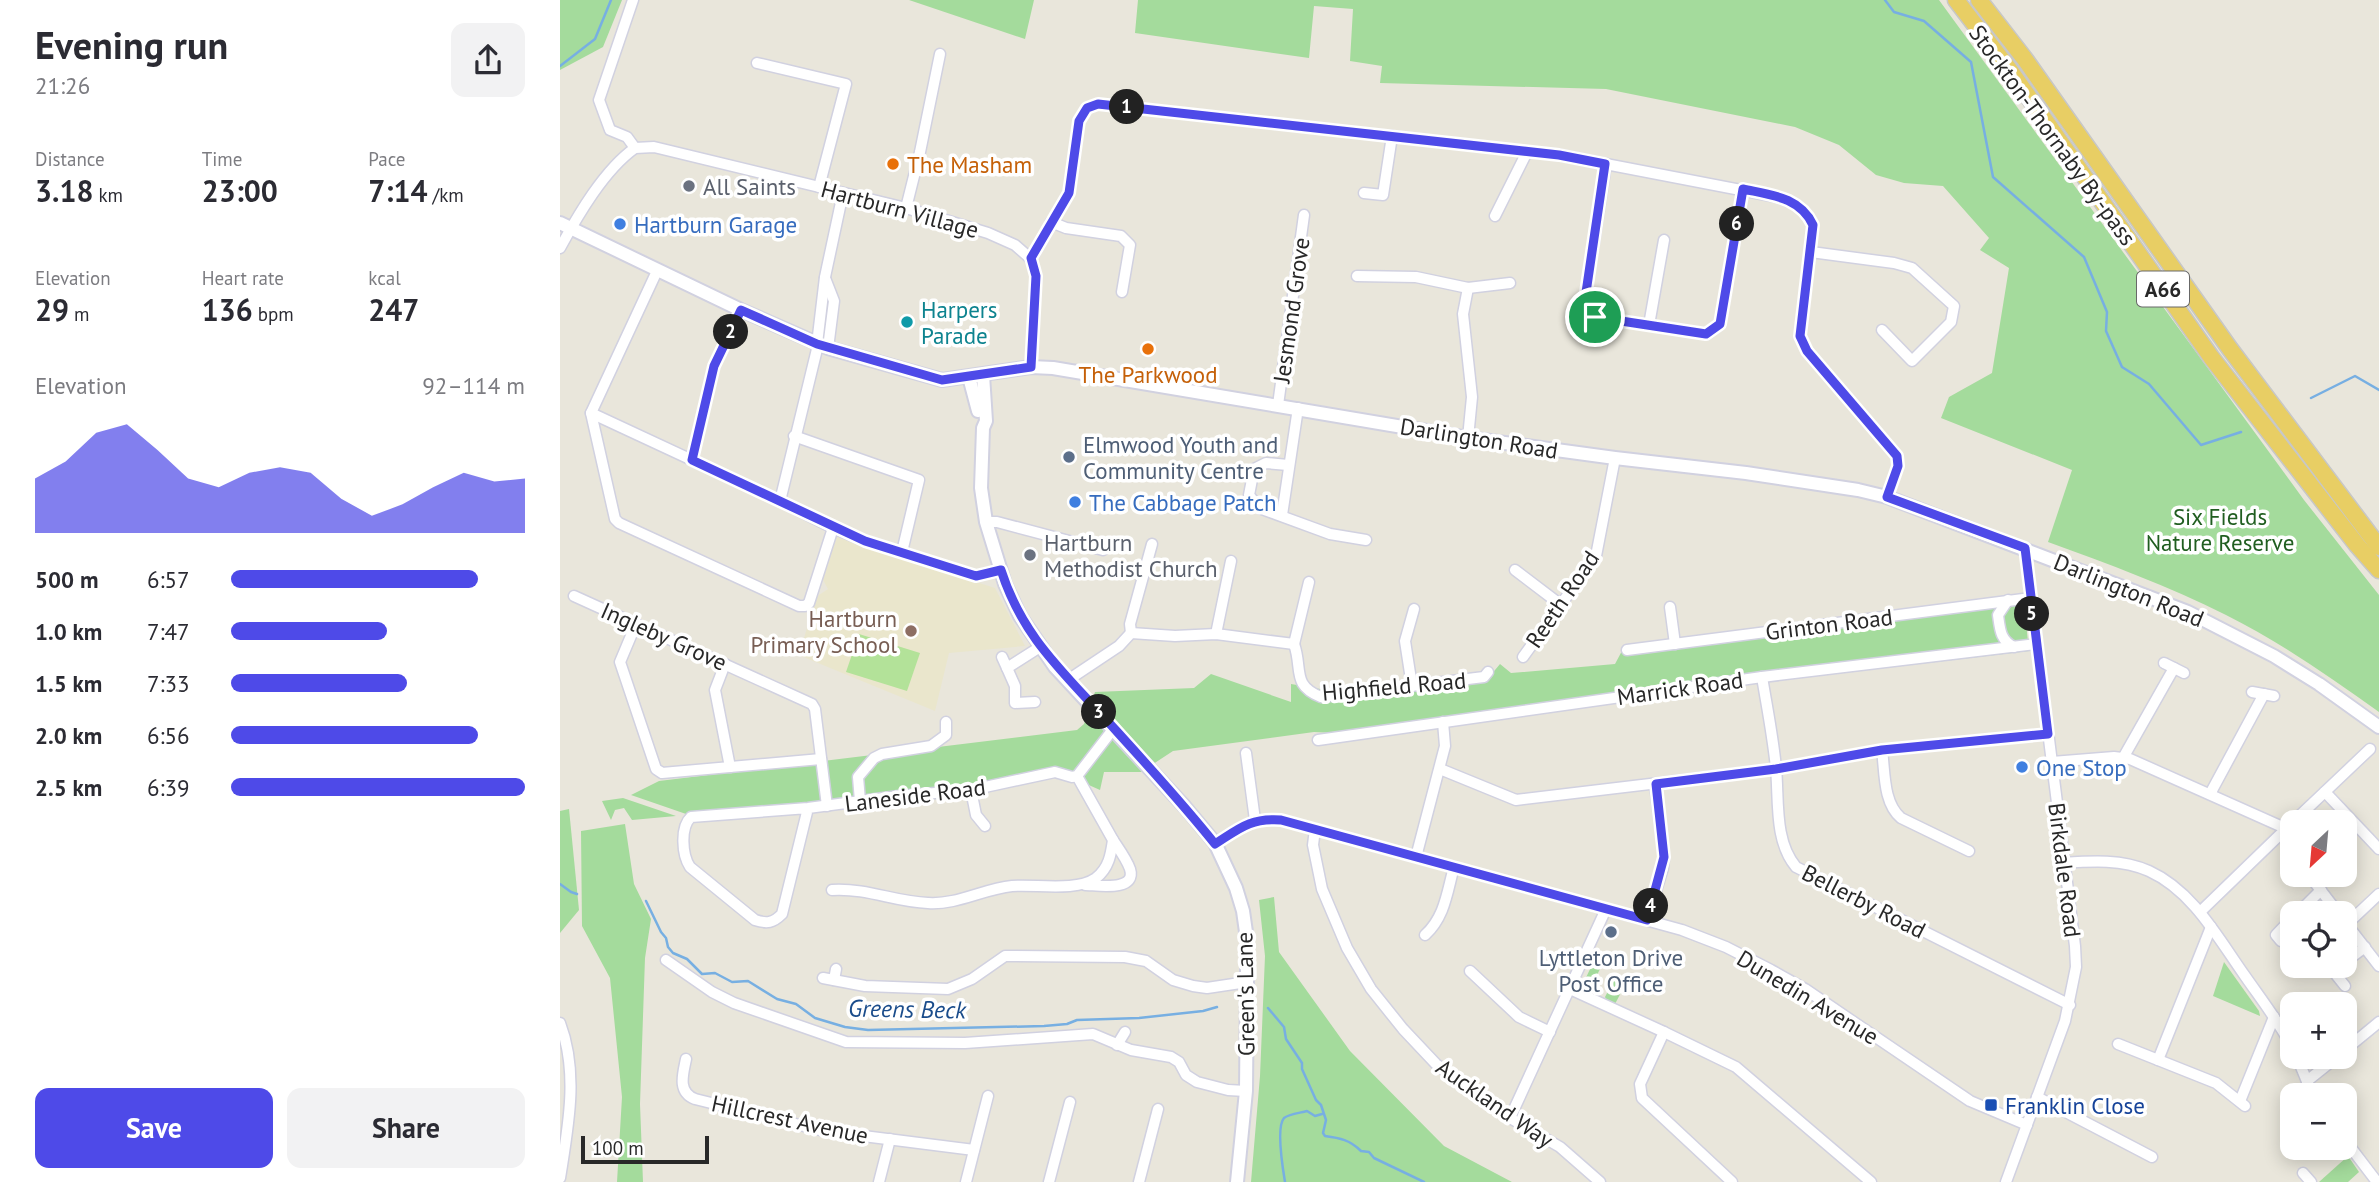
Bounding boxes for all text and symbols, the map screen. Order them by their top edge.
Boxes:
street label: Stockton-Thornaby By-pass [1963,19,2143,251]
text: Evening run [35,20,228,69]
button: share [451,23,525,97]
text: 21:26 [35,71,90,100]
pin: 1 [1110,90,1144,124]
text: 1 [1121,94,1132,118]
text: Distance [35,147,105,171]
text: Time [202,147,242,171]
text: Pace [368,147,406,171]
place label: The Masham [907,150,1032,179]
marker: The Masham [885,156,901,172]
text: 3.18 [35,171,93,210]
text: 23:00 [202,171,278,210]
text: 7:14 [368,171,427,210]
place label: All Saints [703,172,796,201]
street label: Hartburn Village [818,174,982,244]
marker: All Saints [681,178,697,194]
text: km [93,183,123,207]
text: /km [427,183,464,207]
pin: 6 [1720,206,1754,242]
place label: Hartburn Garage [634,210,797,239]
text: 6 [1731,211,1742,235]
marker: Hartburn Garage [612,216,628,232]
street label: Jesmond Grove [1266,235,1316,386]
text: Elevation [35,266,111,290]
text: Heart rate [202,266,284,290]
text: kcal [368,266,401,290]
road number: A66 [2137,272,2189,306]
pin [1565,287,1625,347]
text: 29 [35,290,69,329]
text: 136 [202,290,253,329]
text: 247 [368,290,419,329]
place label: Harpers Parade [921,295,997,350]
icon: arrive [1576,298,1614,336]
text: m [69,302,90,326]
text: bpm [253,302,294,326]
pin: 2 [714,314,748,350]
marker: Harpers Parade [899,314,915,330]
text: 2 [725,319,736,343]
marker: The Parkwood [1140,341,1156,357]
place label: The Parkwood [1078,360,1218,389]
text: Elevation [35,371,127,400]
text: 92–114 m [422,371,525,400]
street label: Darlington Road [1398,411,1560,465]
place label: Elmwood Youth and Community Centre [1083,430,1278,485]
marker: Elmwood Youth and Community Centre [1061,449,1077,465]
place label: The Cabbage Patch [1089,488,1277,517]
marker: The Cabbage Patch [1067,494,1083,510]
park label: Six Fields Nature Reserve [2146,502,2294,557]
place label: Hartburn Methodist Church [1044,528,1218,583]
street label: Reeth Road [1519,545,1605,653]
marker: Hartburn Methodist Church [1022,547,1038,563]
street label: Darlington Road [2050,547,2208,633]
text: 500 m [35,565,98,594]
text: 6:57 [147,565,190,594]
street label: Ingleby Grove [597,595,731,677]
pin: 5 [2014,596,2050,632]
text: 5 [2026,601,2037,625]
street label: Grinton Road [1764,602,1894,646]
place label: Hartburn Primary School [750,604,897,659]
text: 1.0 km [35,617,102,646]
text: 7:47 [147,617,190,646]
marker: Hartburn Primary School [903,623,919,639]
street label: Highfield Road [1321,665,1467,707]
street label: Marrick Road [1615,665,1745,711]
text: 1.5 km [35,669,102,698]
text: 7:33 [147,669,190,698]
pin: 3 [1082,694,1116,730]
text: 3 [1093,699,1104,723]
text: 2.0 km [35,721,102,750]
text: 6:56 [147,721,190,750]
place label: One Stop [2036,753,2127,782]
marker: One Stop [2014,759,2030,775]
street label: Laneside Road [843,772,987,818]
text: 2.5 km [35,773,102,802]
text: 6:39 [147,773,190,802]
street label: Birkdale Road [2042,801,2088,939]
north arrow [2280,810,2357,887]
map controls [2280,810,2357,1160]
street label: Bellerby Road [1797,857,1931,945]
pin: 4 [1634,888,1668,923]
text: 4 [1645,893,1656,917]
button: locate [2280,901,2357,978]
marker: Lyttleton Drive Post Office [1603,924,1619,940]
street label: Green's Lane [1229,932,1261,1056]
place label: Lyttleton Drive Post Office [1539,943,1683,998]
street label: Dunedin Avenue [1732,943,1884,1051]
water label: Greens Beck [848,992,967,1026]
button: + [2280,992,2357,1069]
street label: Auckland Way [1431,1052,1559,1154]
button: − [2280,1083,2357,1160]
button: Save [35,1088,273,1168]
button: Share [287,1088,525,1168]
street label: Hillcrest Avenue [709,1088,871,1150]
place label: Franklin Close [2005,1091,2145,1120]
marker: Franklin Close [1983,1097,1999,1113]
scale bar [581,1133,709,1165]
text: 100 m [592,1136,644,1160]

